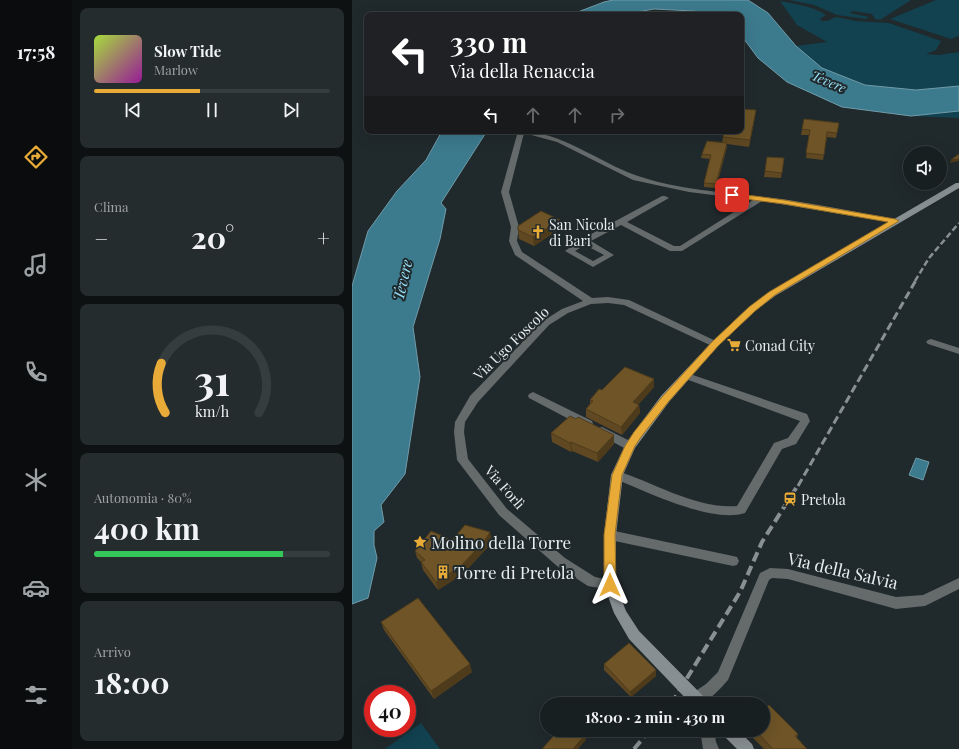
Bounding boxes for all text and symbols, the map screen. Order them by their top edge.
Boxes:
text: 330 m [450,23,527,60]
icon: left [384,28,436,80]
text: 17:58 [17,40,55,64]
text: Slow Tide [154,41,221,61]
text: Via della Renaccia [450,59,595,83]
text: Marlow [154,61,198,78]
water label: Tevere [809,66,849,96]
icon: previous [122,99,144,121]
icon: pause [201,99,223,121]
icon: next [280,99,302,121]
icon: left [480,104,502,126]
icon: ahead [522,104,544,126]
icon: ahead [564,104,586,126]
icon: right [606,104,628,126]
icon: directions [22,143,50,171]
map controls [903,146,947,190]
button: sound [903,146,947,190]
pin [715,178,749,212]
icon: arrive [721,184,743,206]
text: Clima [94,198,129,215]
place label: San Nicola di Bari [549,215,615,250]
text: 20° [191,217,234,257]
text: − [94,223,108,253]
text: + [317,223,330,253]
church icon: San Nicola di Bari [530,224,546,240]
icon: music [22,251,50,279]
water label: Tevere [388,257,417,302]
street label: Via Ugo Foscolo [468,302,553,385]
place label: Conad City [745,336,815,355]
supermarket icon: Conad City [726,337,742,353]
text: 31 [194,350,230,405]
icon: phone [22,358,50,386]
text: km/h [195,401,230,420]
street label: Via Forlì [480,460,529,513]
icon: climate [22,466,50,494]
text: Autonomia · 80% [94,489,192,506]
place label: Pretola [801,490,846,509]
station icon: Pretola [782,491,798,507]
text: 400 km [94,508,200,548]
place label: Molino della Torre [431,531,571,553]
place icon: Molino della Torre [412,534,428,550]
street label: Via della Salvia [785,546,901,594]
place label: Torre di Pretola [454,561,575,583]
building icon: Torre di Pretola [435,564,451,580]
position arrow [589,564,631,606]
icon: car [22,574,50,602]
text: Arrivo [94,643,131,660]
text: 18:00 [94,662,170,702]
icon: filters [22,681,50,709]
speed limit sign: 40 [364,685,416,737]
text: 18:00 · 2 min · 430 m [585,707,725,727]

